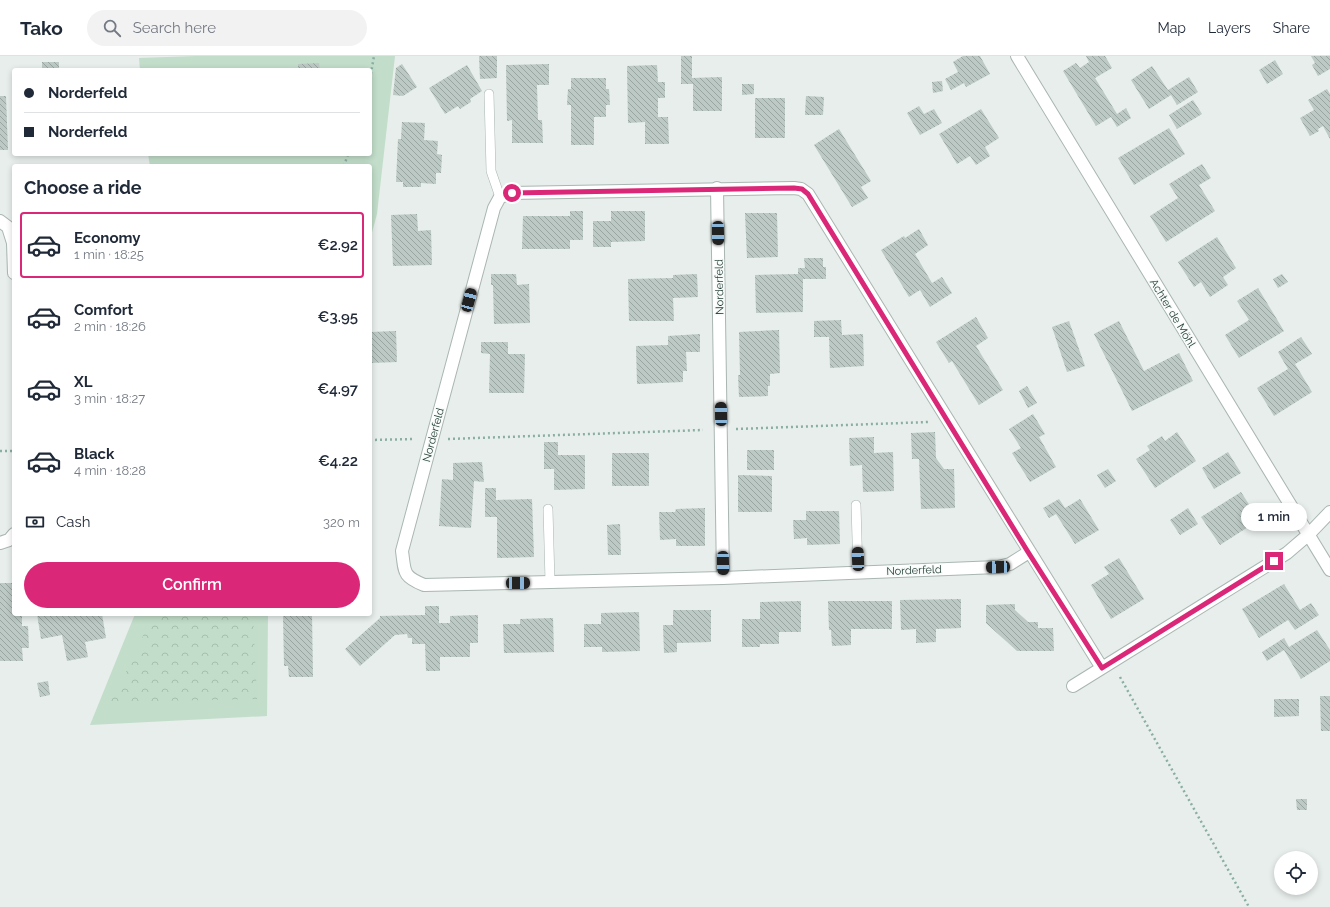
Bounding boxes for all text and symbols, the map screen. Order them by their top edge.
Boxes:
search box [87,10,367,46]
text: Tako [20,17,63,39]
icon: search [101,17,123,39]
text: Search here [133,19,216,37]
text: Map [1158,20,1186,36]
text: Layers [1208,20,1251,36]
text: Share [1273,20,1310,36]
text: Norderfeld [48,84,127,102]
text: Norderfeld [48,123,127,141]
text: Choose a ride [24,177,142,198]
route start [503,184,521,202]
car [712,221,724,245]
icon: car [26,227,62,263]
text: Economy [74,229,141,247]
text: €2.92 [318,236,358,254]
text: 1 min · 18:25 [74,247,144,262]
street label: Norderfeld [713,259,726,315]
street label: Achter de Möhl [1147,277,1198,350]
car [460,287,478,313]
icon: car [26,299,62,335]
text: Comfort [74,301,133,319]
text: €3.95 [318,308,358,326]
text: 2 min · 18:26 [74,319,146,334]
icon: car [26,371,62,407]
text: XL [74,373,92,391]
text: €4.97 [317,380,358,398]
text: 3 min · 18:27 [74,391,145,406]
car [715,402,727,426]
street label: Norderfeld [420,406,447,464]
icon: car [26,443,62,479]
text: Black [74,445,114,463]
text: €4.22 [318,452,358,470]
text: 4 min · 18:28 [74,463,146,478]
callout: 1 min [1241,503,1307,531]
text: 1 min [1258,509,1290,524]
icon: cash [24,511,46,533]
text: Cash [56,513,90,531]
text: 320 m [323,515,360,530]
car [852,547,864,571]
car [717,551,729,575]
route end [1265,552,1283,570]
car [986,561,1010,573]
button: Confirm [24,562,360,608]
street label: Norderfeld [886,563,942,578]
car [506,577,530,589]
map controls [1274,851,1318,895]
button: locate [1274,851,1318,895]

